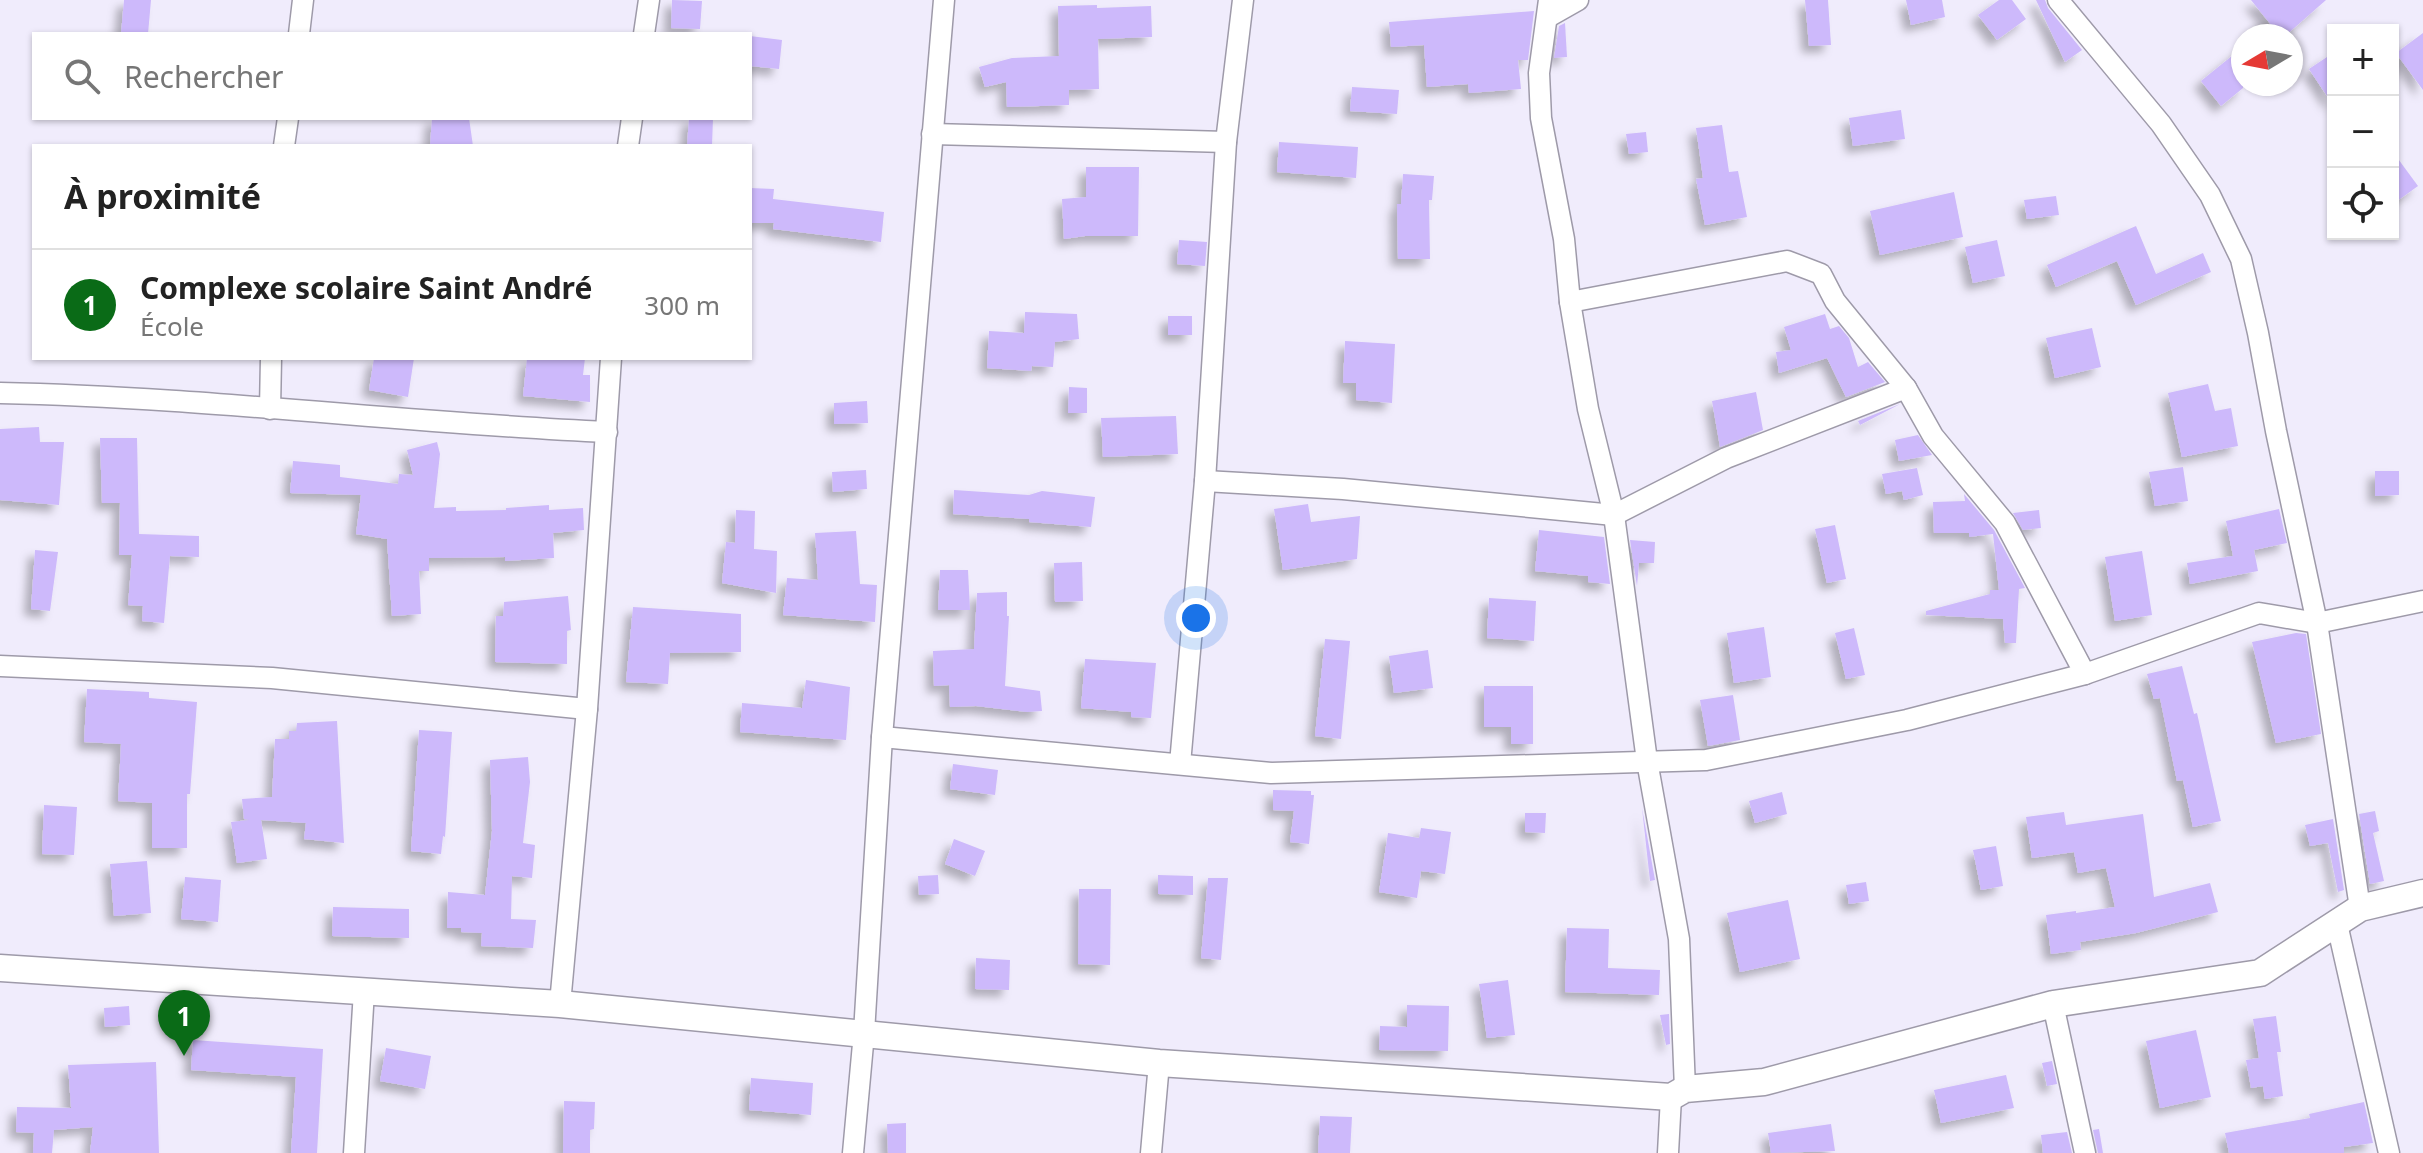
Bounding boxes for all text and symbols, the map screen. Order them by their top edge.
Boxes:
north arrow [2231,24,2303,96]
map controls [2327,24,2399,240]
button: + [2327,24,2399,96]
search box [32,32,752,120]
icon: search [60,54,104,98]
text: Rechercher [124,56,283,97]
button: − [2327,96,2399,168]
button: locate [2327,168,2399,240]
text: À proximité [64,173,261,219]
text: Complexe scolaire Saint André [140,267,592,308]
text: 1 [83,287,97,323]
text: 300 m [644,287,720,323]
text: École [140,308,204,344]
your location [1176,598,1216,638]
pin: 1 [158,990,210,1056]

